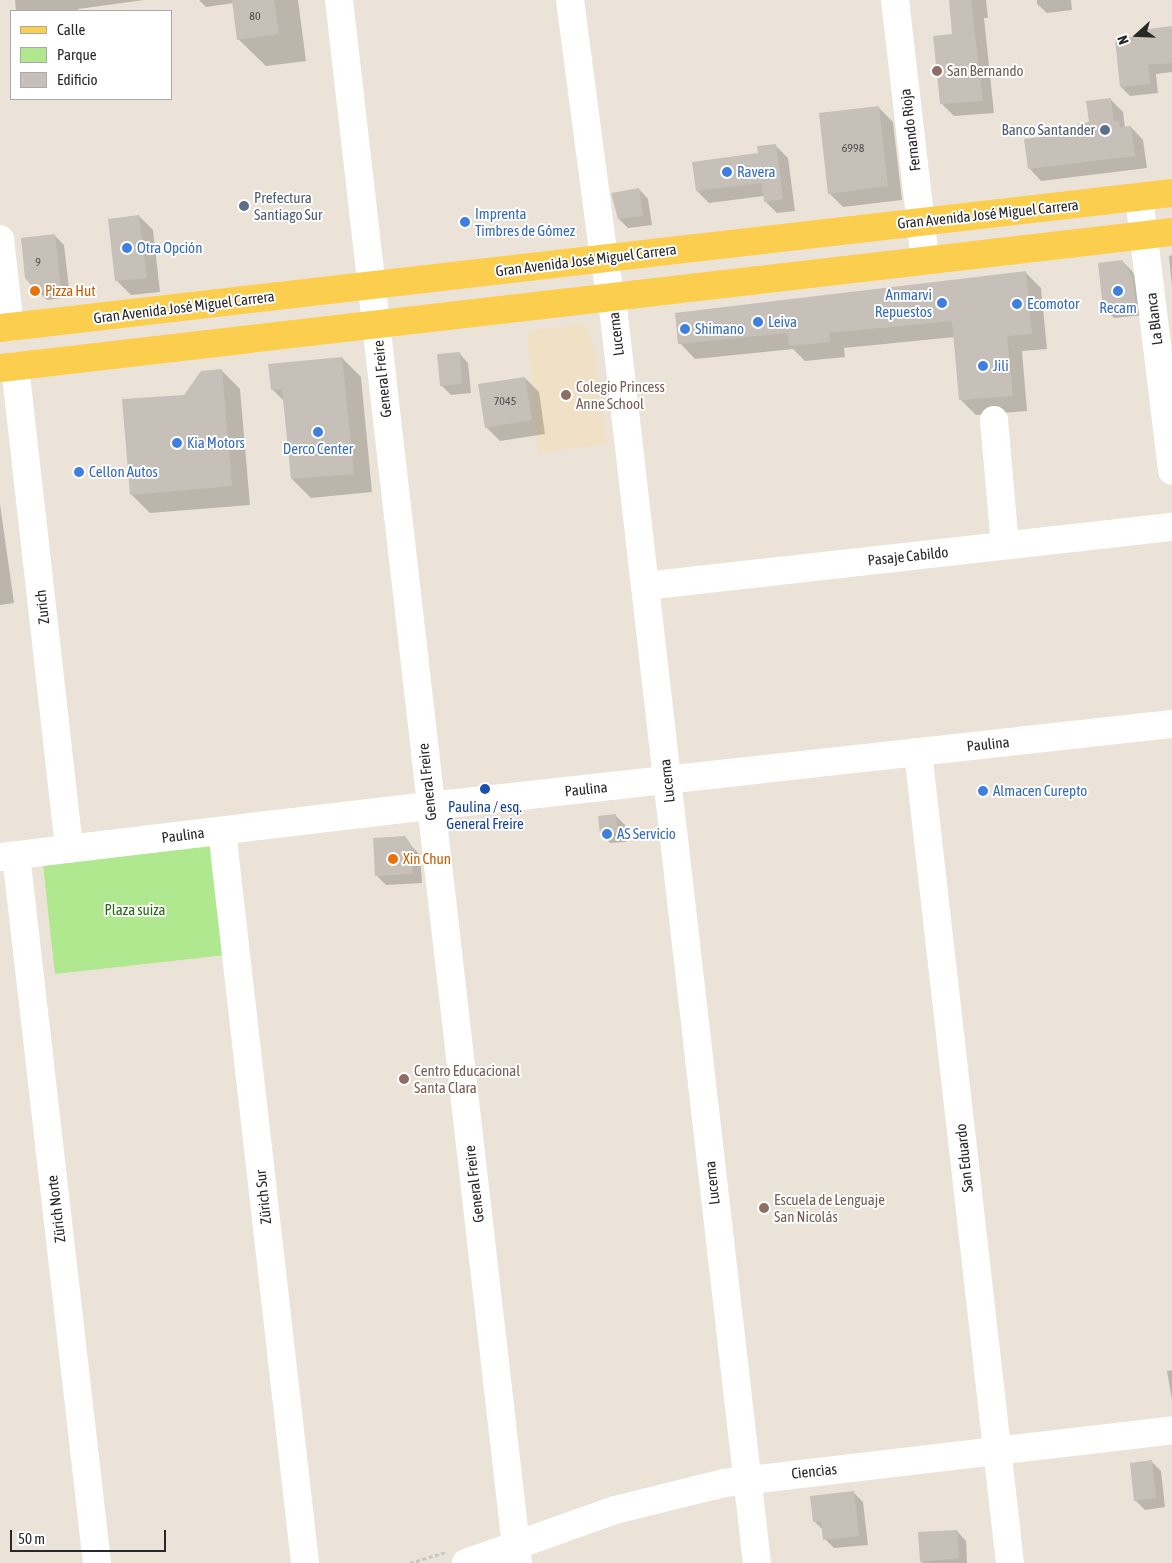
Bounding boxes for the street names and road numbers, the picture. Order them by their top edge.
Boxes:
street label: Fernando Rioja [896,88,924,172]
street label: Gran Avenida José Miguel Carrera [897,196,1079,232]
street label: Gran Avenida José Miguel Carrera [495,240,677,280]
street label: Gran Avenida José Miguel Carrera [93,287,275,327]
street label: La Blanca [1142,292,1166,346]
street label: Lucerna [604,311,628,357]
street label: General Freire [369,339,395,419]
street label: Pasaje Cabildo [867,543,949,569]
street label: Zurich [31,589,53,625]
street label: Paulina [966,733,1010,755]
street label: General Freire [414,742,440,822]
street label: Lucerna [656,758,678,804]
street label: Paulina [564,778,608,800]
street label: Paulina [161,823,205,847]
street label: San Eduardo [951,1123,977,1193]
street label: General Freire [460,1144,488,1224]
street label: Lucerna [701,1160,723,1206]
street label: Zürich Sur [251,1169,275,1225]
street label: Zürich Norte [43,1174,69,1244]
street label: Ciencias [790,1460,838,1482]

